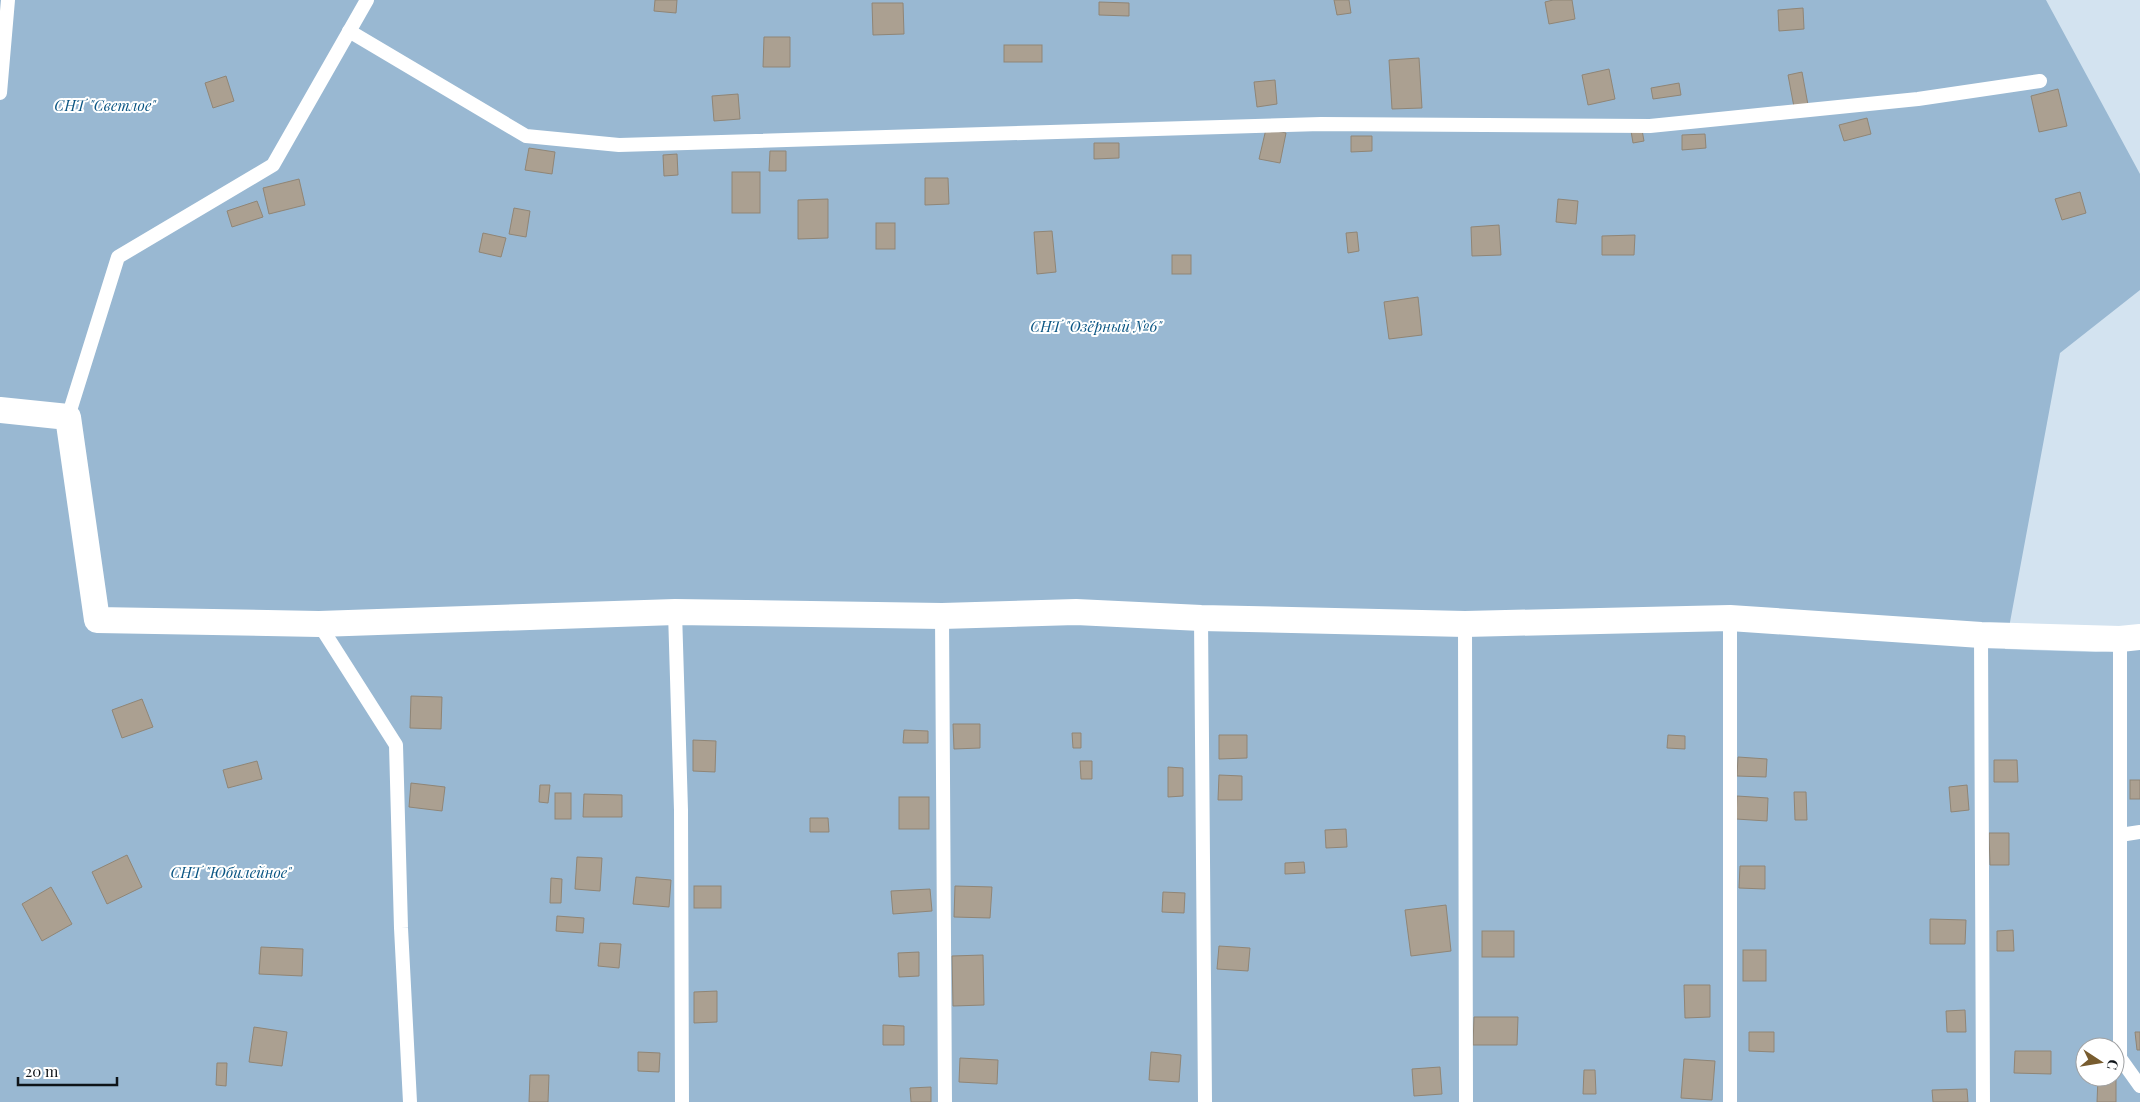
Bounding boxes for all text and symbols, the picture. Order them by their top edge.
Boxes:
park label: СНТ "Светлое" [54,95,157,115]
park label: СНТ "Озёрный №6" [1030,316,1163,336]
park label: СНТ "Юбилейное" [170,862,293,882]
north arrow [2075,1037,2125,1087]
scale bar [18,1054,116,1086]
text: С [2103,1058,2124,1072]
text: 20 m [25,1061,59,1081]

